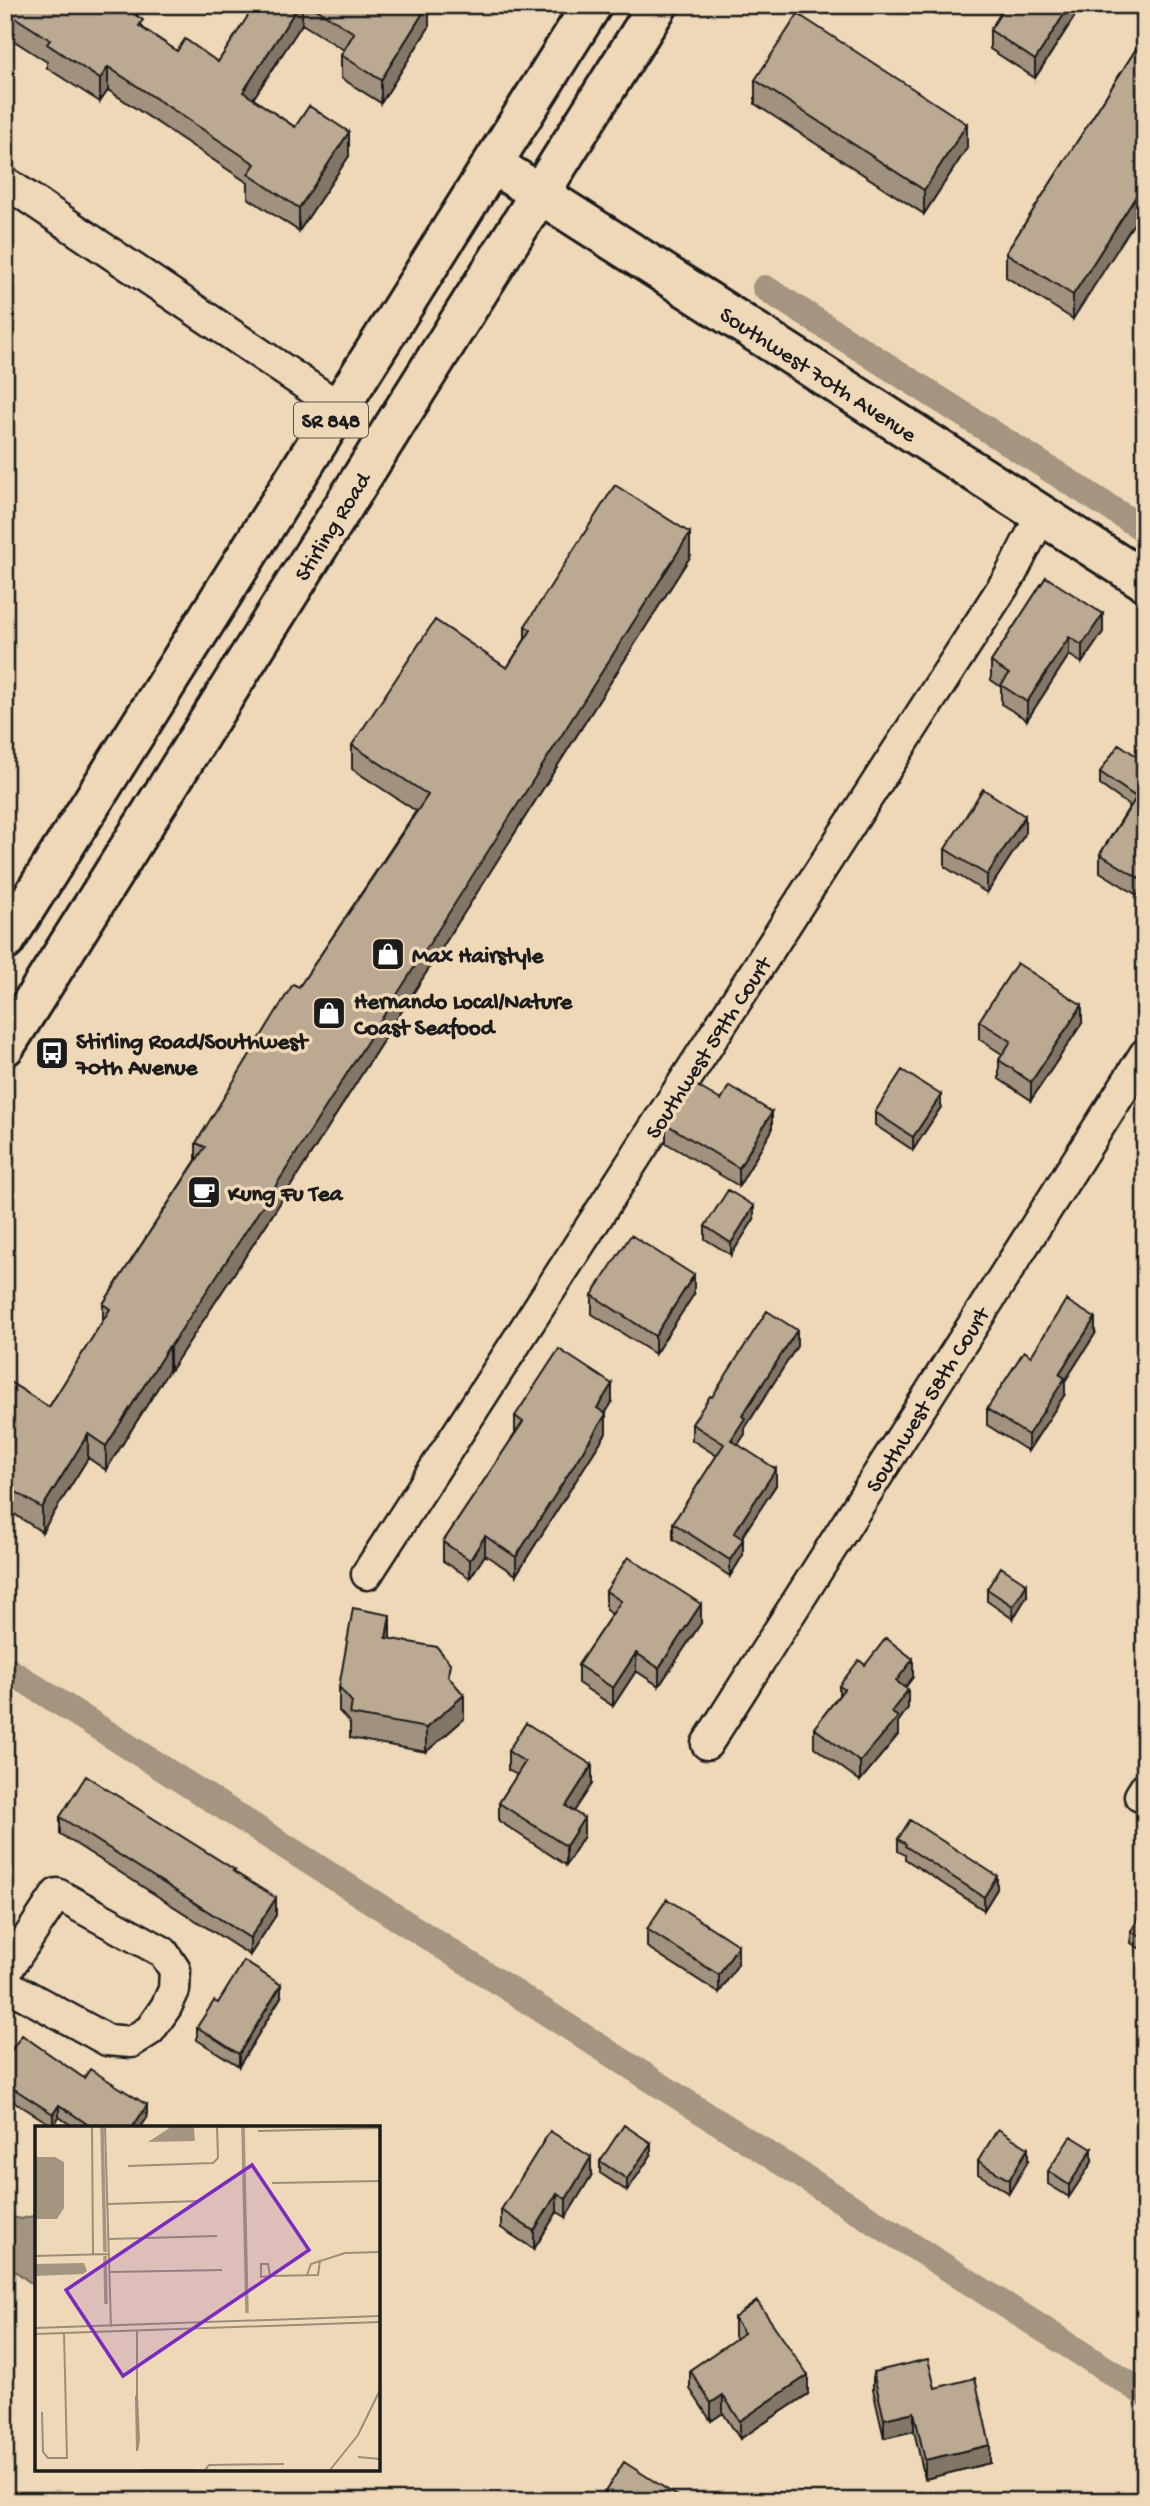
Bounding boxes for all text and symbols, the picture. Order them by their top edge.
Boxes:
street label: Southwest 70th Avenue [713,302,922,450]
road number: SR 848 [294,402,368,438]
street label: Stirling Road [290,467,379,587]
shop icon: Max Hairstyle [369,935,407,973]
place label: Max Hairstyle [412,944,545,971]
street label: Southwest 59th Court [641,951,780,1145]
place label: Hernando Local/Nature Coast Seafood [354,990,573,1043]
shop icon: Hernando Local/Nature Coast Seafood [310,994,348,1032]
place label: Stirling Road/Southwest 70th Avenue [75,1030,310,1083]
bus stop icon: Stirling Road/Southwest 70th Avenue [33,1034,71,1072]
cafe icon: Kung Fu Tea [185,1173,223,1211]
place label: Kung Fu Tea [227,1182,344,1209]
street label: Southwest 58th Court [861,1302,998,1498]
inset map [35,2126,380,2471]

